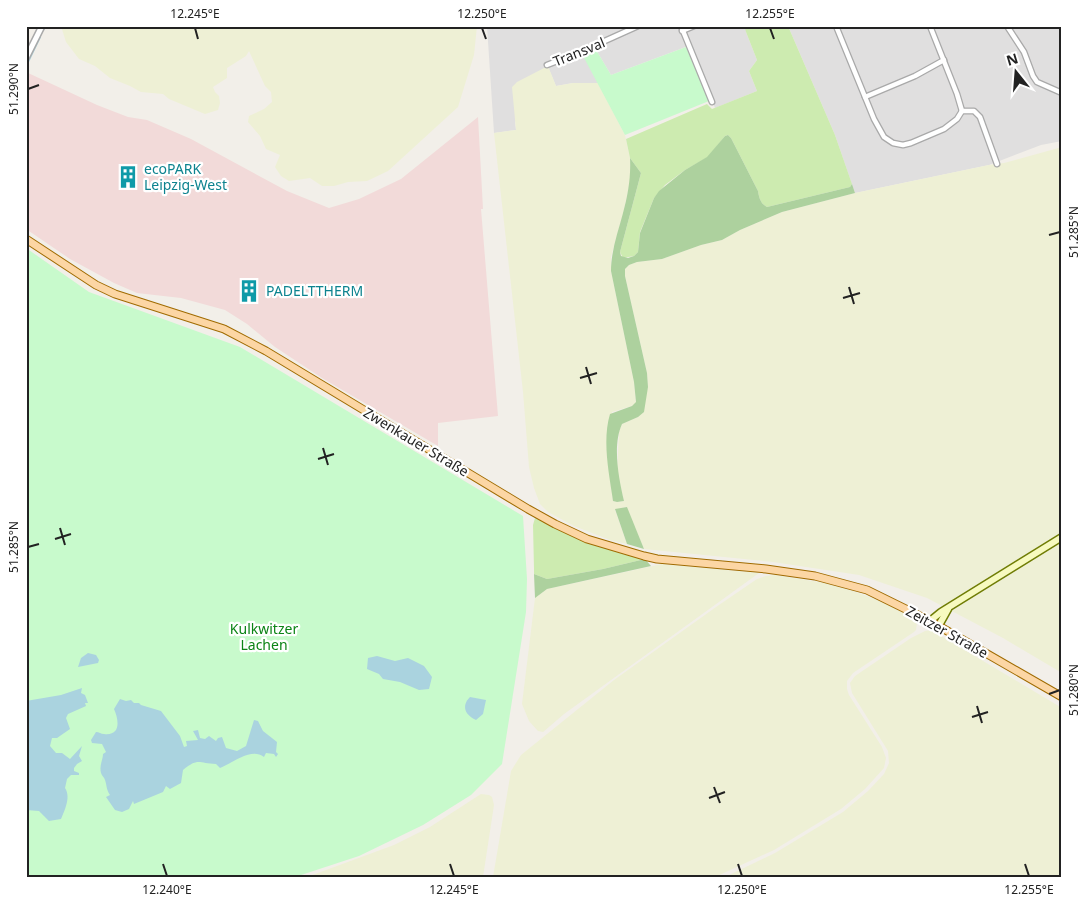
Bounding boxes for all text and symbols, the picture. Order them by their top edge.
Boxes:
text: 12.245°E [170,5,220,22]
text: 12.250°E [457,5,507,22]
text: 12.255°E [745,5,795,22]
street label: Transval [550,33,608,71]
north arrow [990,48,1040,98]
text: N [1004,48,1020,70]
text: 51.290°N [5,63,22,115]
place label: ecoPARK Leipzig-West [144,159,227,194]
building icon: ecoPARK Leipzig-West [115,164,141,190]
text: 51.285°N [1065,206,1082,258]
building icon: PADELTTHERM [236,278,262,304]
place label: PADELTTHERM [266,281,363,300]
street label: Zwenkauer Straße [360,403,473,481]
text: 51.285°N [5,521,22,573]
street label: Zeitzer Straße [903,601,992,662]
park label: Kulkwitzer Lachen [230,619,298,654]
text: 51.280°N [1065,664,1082,716]
text: 12.240°E [142,881,192,898]
text: 12.245°E [429,881,479,898]
text: 12.250°E [717,881,767,898]
text: 12.255°E [1004,881,1054,898]

